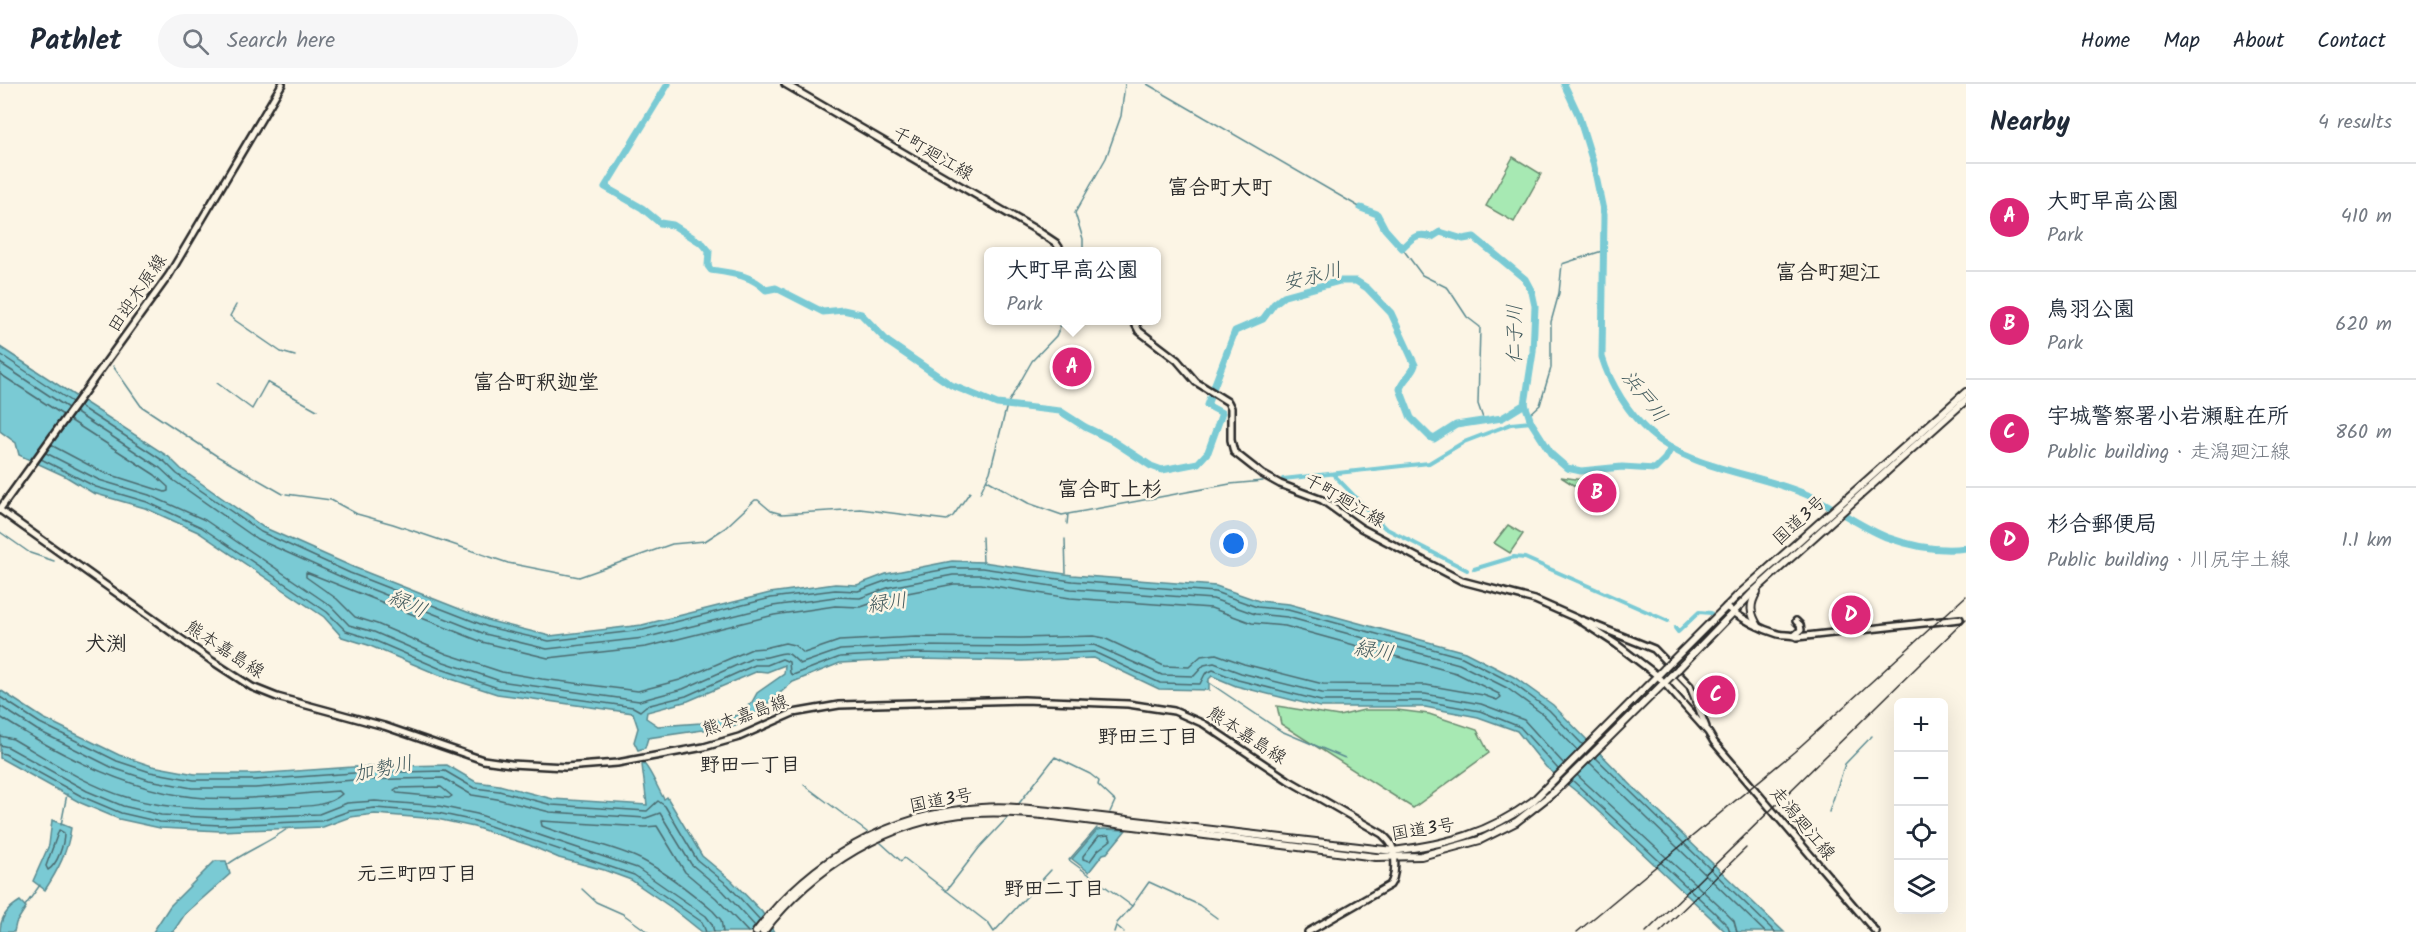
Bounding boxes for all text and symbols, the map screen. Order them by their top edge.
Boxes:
search box [158,14,578,68]
text: Pathlet [30,19,122,64]
text: Search here [227,24,335,59]
icon: search [179,25,212,58]
text: Home [2081,25,2130,58]
text: Map [2163,25,2200,58]
text: About [2233,25,2284,58]
text: Contact [2317,25,2386,58]
text: Nearby [1990,102,2070,144]
text: 4 results [2318,107,2392,139]
street label: 千町廻江線 [886,119,978,189]
district label: 富合町大町 [1168,172,1273,205]
text: 大町早高公園 [2047,185,2179,220]
text: A [2003,201,2016,233]
text: 410 m [2341,201,2392,233]
text: Park [2047,220,2083,252]
popup [984,247,1161,325]
street label: 田迎木原線 [101,248,175,339]
text: 大町早高公園 [1006,254,1139,289]
water label: 安永川 [1280,255,1345,301]
district label: 富合町廻江 [1776,257,1881,290]
text: Park [1006,289,1043,321]
text: 鳥羽公園 [2047,293,2135,328]
water label: 仁子川 [1500,304,1532,364]
text: B [2003,309,2016,341]
text: 620 m [2335,309,2392,341]
text: Park [2047,328,2083,360]
pin: A [1052,344,1092,390]
water label: 浜戸川 [1612,364,1675,431]
district label: 富合町釈迦堂 [473,367,599,400]
text: 宇城警察署小岩瀬駐在所 [2047,400,2289,435]
text: C [2003,417,2016,449]
text: 860 m [2335,417,2392,449]
text: Public building · 走潟廻江線 [2047,437,2290,469]
street label: 千町廻江線 [1298,466,1390,536]
pin: B [1578,470,1616,516]
district label: 富合町上杉 [1058,474,1163,507]
street label: 国道3号 [1766,489,1834,553]
text: 杉合郵便局 [2047,508,2157,543]
text: D [2003,525,2016,557]
text: 1.1 km [2341,525,2392,557]
your location [1219,529,1248,558]
text: Public building · 川尻宇土線 [2047,545,2290,577]
water label: 緑川 [382,582,432,628]
water label: 緑川 [865,585,909,623]
pin: D [1832,592,1870,638]
street label: 熊本嘉島線 [179,614,270,687]
district label: 犬渕 [85,628,127,661]
water label: 緑川 [1351,633,1396,671]
pin: C [1696,672,1736,718]
street label: 熊本嘉島線 [698,687,793,745]
map controls [1894,698,1948,914]
button: + [1894,698,1948,752]
street label: 熊本嘉島線 [1201,700,1292,773]
district label: 野田三丁目 [1098,722,1198,754]
water label: 加勢川 [351,748,416,792]
district label: 野田一丁目 [700,750,800,782]
button: − [1894,752,1948,806]
street label: 走潟廻江線 [1762,780,1842,868]
street label: 国道3号 [907,781,976,822]
button: locate [1894,806,1948,860]
street label: 国道3号 [1389,811,1457,850]
district label: 元三町四丁目 [357,859,477,891]
button: layers [1894,860,1948,914]
district label: 野田二丁目 [1004,874,1104,906]

